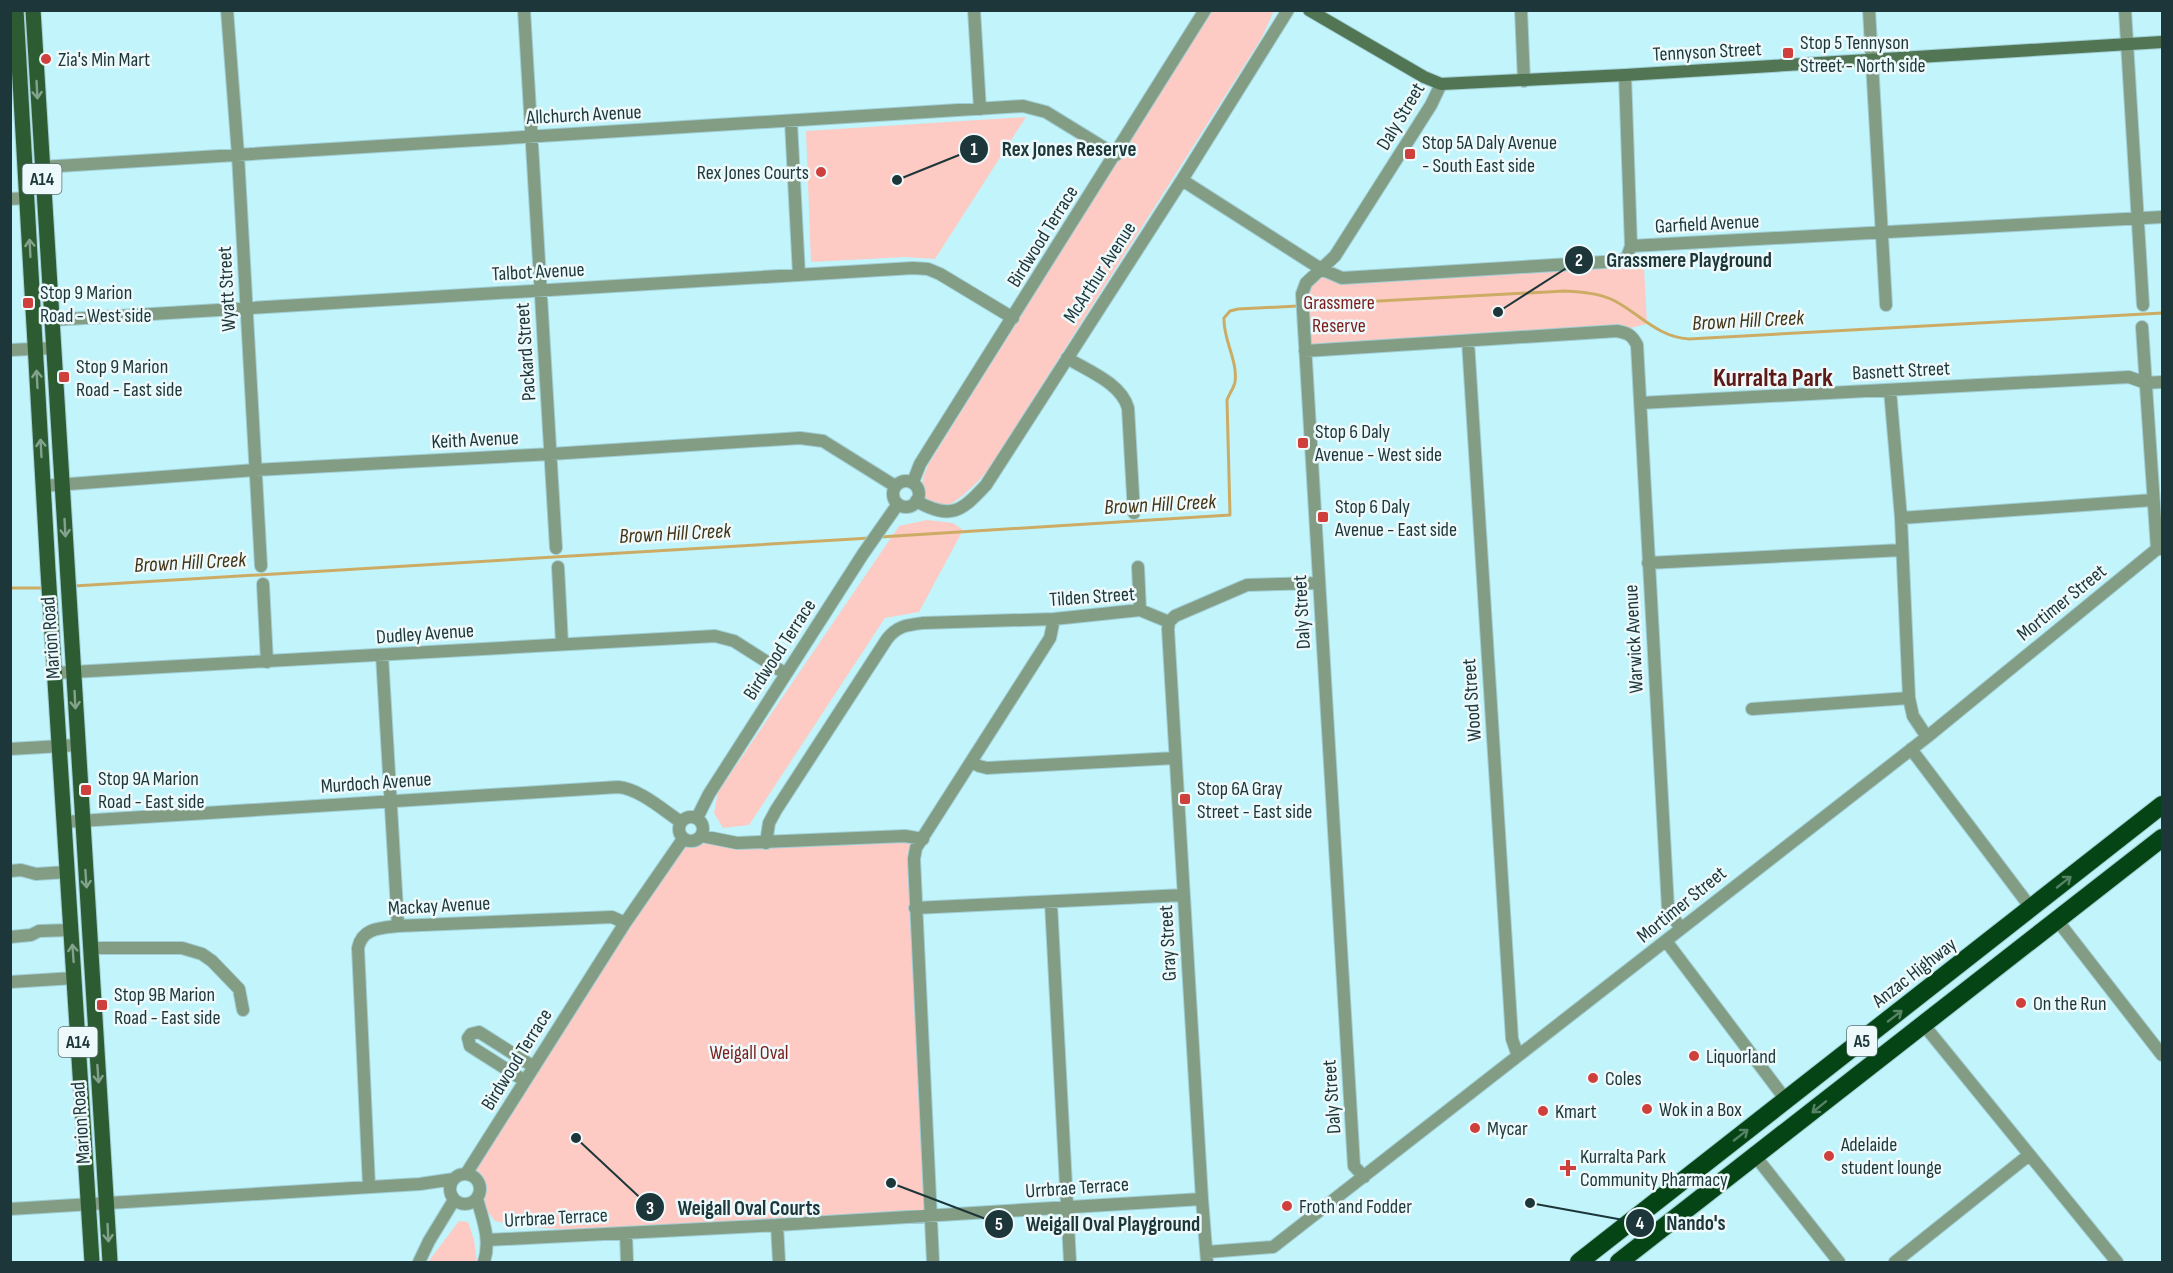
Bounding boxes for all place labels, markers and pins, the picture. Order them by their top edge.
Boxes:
place label: Stop 5 Tennyson Street - North side [1800,31,1926,78]
marker: Stop 5 Tennyson Street - North side [1781,46,1795,60]
place label: Zia's Min Mart [58,48,150,72]
marker: Zia's Min Mart [39,52,53,66]
callout: Rex Jones Reserve [959,129,1148,168]
place label: Stop 5A Daly Avenue - South East side [1422,131,1557,178]
marker: Stop 5A Daly Avenue - South East side [1403,147,1417,161]
place label: Rex Jones Courts [697,161,809,185]
marker: Rex Jones Courts [814,165,828,179]
callout: Grassmere Playground [1564,241,1783,280]
place label: Stop 9 Marion Road - West side [40,281,152,328]
marker: Stop 9 Marion Road - West side [21,296,35,310]
place label: Stop 9 Marion Road - East side [76,355,182,402]
marker: Stop 9 Marion Road - East side [57,370,71,384]
place label: Stop 6 Daly Avenue - West side [1314,420,1442,467]
marker: Stop 6 Daly Avenue - West side [1296,436,1310,450]
place label: Stop 6 Daly Avenue - East side [1334,495,1457,542]
marker: Stop 6 Daly Avenue - East side [1316,510,1330,524]
place label: Stop 9A Marion Road - East side [98,767,204,814]
place label: Stop 6A Gray Street - East side [1197,777,1312,824]
marker: Stop 9A Marion Road - East side [79,783,93,797]
marker: Stop 6A Gray Street - East side [1178,792,1192,806]
place label: Stop 9B Marion Road - East side [114,983,220,1030]
place label: On the Run [2033,992,2107,1016]
marker: On the Run [2014,996,2028,1010]
marker: Stop 9B Marion Road - East side [95,998,109,1012]
place label: Liquorland [1706,1045,1776,1069]
marker: Liquorland [1687,1049,1701,1063]
place label: Coles [1605,1067,1642,1091]
marker: Coles [1586,1071,1600,1085]
place label: Wok in a Box [1659,1098,1742,1122]
place label: Kmart [1555,1100,1597,1124]
marker: Wok in a Box [1640,1102,1654,1116]
marker: Kmart [1536,1104,1550,1118]
place label: Mycar [1487,1117,1528,1141]
marker: Mycar [1468,1121,1482,1135]
place label: Adelaide student lounge [1840,1133,1942,1180]
place label: Kurralta Park Community Pharmacy [1580,1145,1728,1192]
marker: Adelaide student lounge [1822,1149,1836,1163]
marker: Kurralta Park Community Pharmacy [1561,1161,1575,1175]
callout: Weigall Oval Courts [635,1188,832,1227]
place label: Froth and Fodder [1299,1195,1412,1219]
marker: Froth and Fodder [1280,1199,1294,1213]
callout: Nando's [1625,1203,1738,1242]
callout: Weigall Oval Playground [984,1204,1212,1243]

